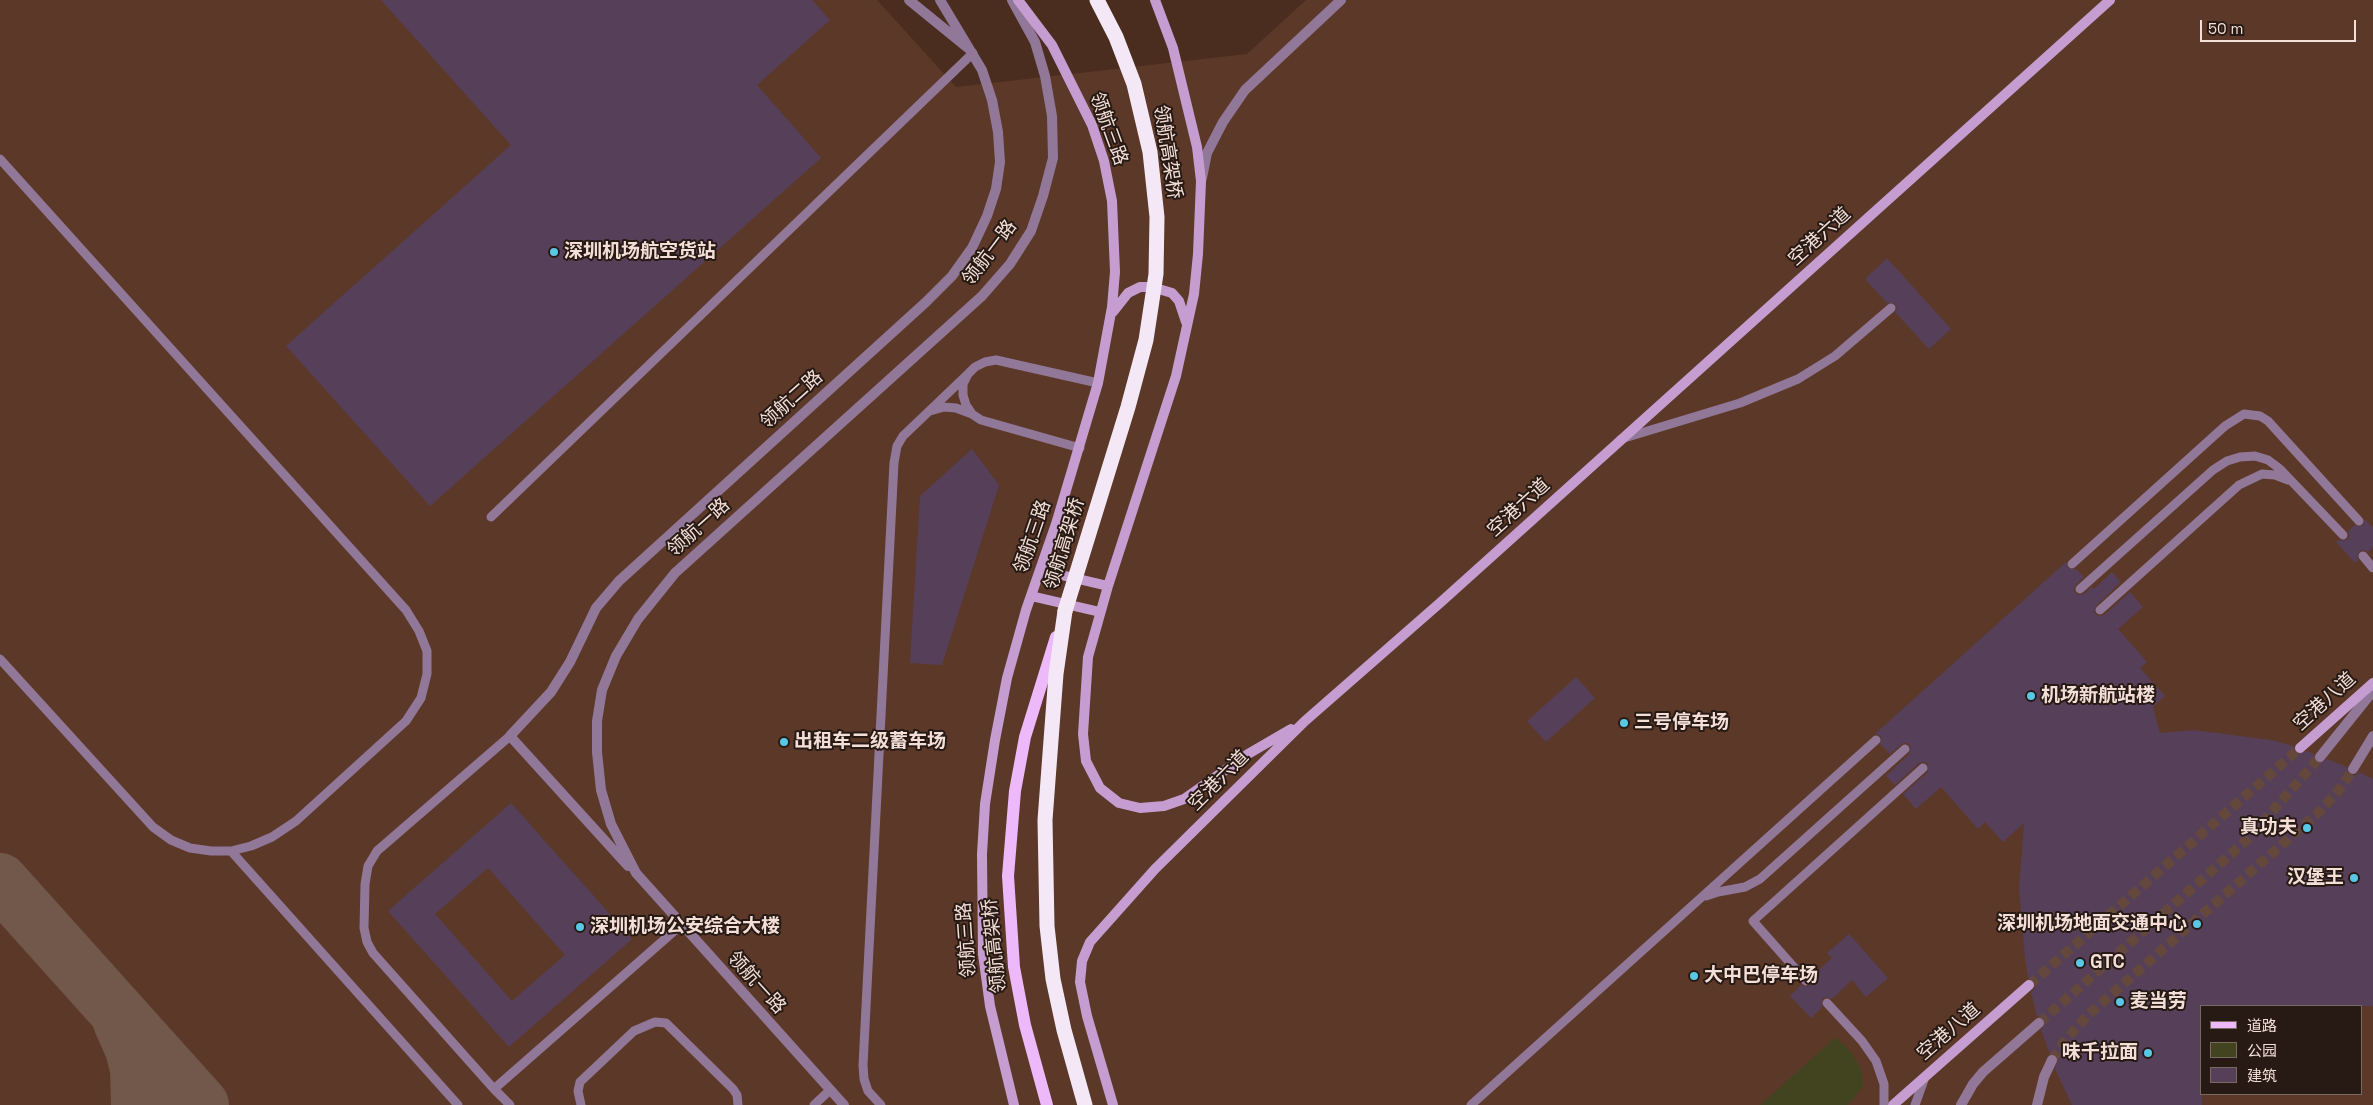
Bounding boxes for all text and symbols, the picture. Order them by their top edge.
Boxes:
scale bar [2203,10,2359,42]
text: 50 m [2208,19,2243,38]
street label: 领航三路 [1084,89,1132,169]
street label: 领航高架桥 [1148,103,1186,201]
street label: 空港六道 [1784,203,1856,271]
street label: 领航一路 [958,216,1022,290]
place label: 深圳机场航空货站 [564,241,716,263]
marker: 深圳机场航空货站 [548,246,560,258]
street label: 领航二路 [756,366,828,434]
street label: 空港六道 [1483,474,1555,542]
street label: 领航一路 [663,494,735,562]
street label: 领航高架桥 [1040,495,1090,593]
street label: 领航三路 [1010,497,1056,577]
street label: 空港八道 [2289,668,2361,736]
place label: 机场新航站楼 [2041,685,2155,707]
marker: 机场新航站楼 [2025,690,2037,702]
place label: 三号停车场 [1634,712,1729,734]
marker: 三号停车场 [1618,717,1630,729]
place label: 出租车二级蓄车场 [794,731,946,753]
marker: 出租车二级蓄车场 [778,736,790,748]
street label: 空港六道 [1184,746,1254,816]
place label: 真功夫 [2240,817,2297,839]
marker: 真功夫 [2301,822,2313,834]
place label: 汉堡王 [2287,867,2344,889]
marker: 汉堡王 [2348,872,2360,884]
street label: 领航高架桥 [979,898,1011,994]
street label: 领航三路 [953,901,981,979]
place label: 深圳机场地面交通中心 [1997,913,2187,935]
place label: 深圳机场公安综合大楼 [590,916,780,938]
marker: 深圳机场地面交通中心 [2191,918,2203,930]
marker: 深圳机场公安综合大楼 [574,921,586,933]
street label: 领航一路 [722,947,790,1019]
place label: GTC [2090,952,2125,974]
marker: GTC [2074,957,2086,969]
place label: 大中巴停车场 [1704,965,1818,987]
marker: 大中巴停车场 [1688,970,1700,982]
place label: 麦当劳 [2130,991,2187,1013]
marker: 麦当劳 [2114,996,2126,1008]
street label: 空港八道 [1913,998,1985,1066]
legend [2200,1005,2363,1095]
text: 道路 [2247,1016,2277,1035]
text: 公园 [2247,1041,2277,1060]
place label: 味千拉面 [2062,1042,2138,1064]
marker: 味千拉面 [2142,1047,2154,1059]
text: 建筑 [2247,1066,2277,1085]

